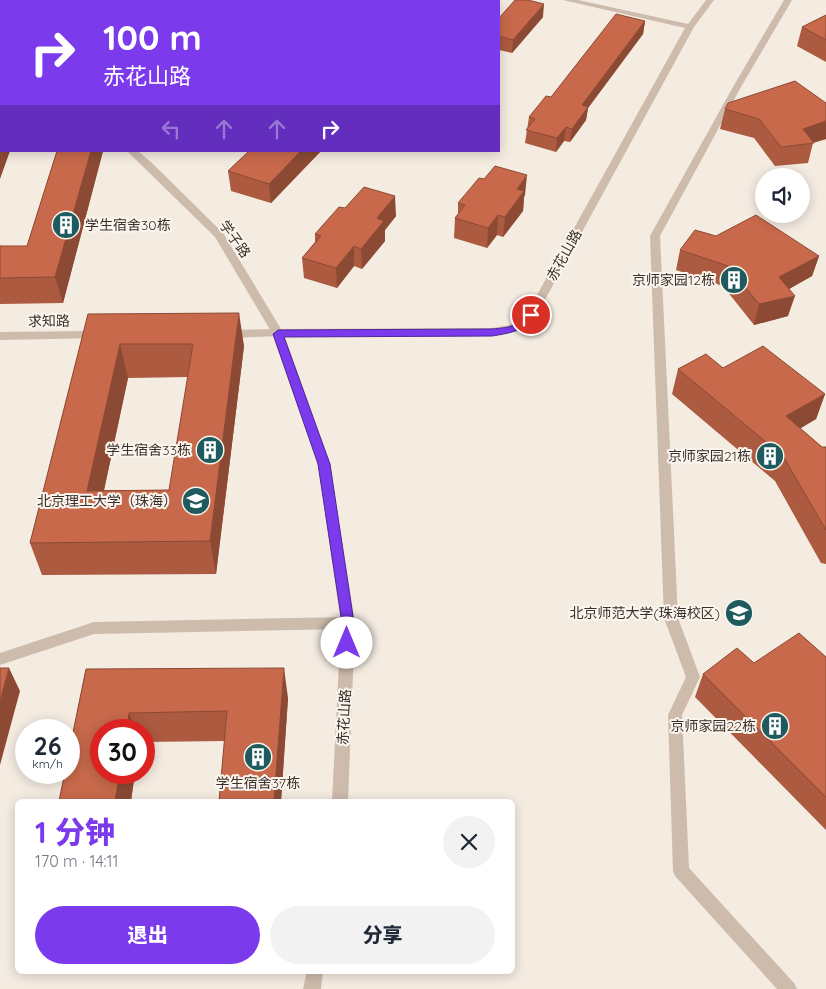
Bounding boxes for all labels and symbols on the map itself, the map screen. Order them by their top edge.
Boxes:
building icon: 学生宿舍30栋 [51,210,81,240]
place label: 学生宿舍30栋 [85,216,171,234]
street label: 学子路 [216,217,254,261]
street label: 赤花山路 [543,226,585,284]
building icon: 京师家园12栋 [719,265,749,295]
place label: 京师家园12栋 [632,271,715,289]
pin [510,294,552,336]
street label: 求知路 [28,312,70,330]
building icon: 学生宿舍33栋 [195,435,225,465]
place label: 学生宿舍33栋 [106,441,191,459]
building icon: 京师家园21栋 [755,441,785,471]
place label: 京师家园21栋 [668,447,751,465]
school or university icon: 北京理工大学（珠海） [181,486,211,516]
place label: 北京理工大学（珠海） [37,492,177,510]
school or university icon: 北京师范大学(珠海校区) [724,598,754,628]
place label: 北京师范大学(珠海校区) [570,604,720,622]
position arrow [320,616,372,668]
street label: 赤花山路 [334,689,354,745]
building icon: 京师家园22栋 [760,711,790,741]
place label: 京师家园22栋 [670,717,756,735]
speed limit sign: 30 [90,719,155,784]
building icon: 学生宿舍37栋 [243,742,273,772]
place label: 学生宿舍37栋 [216,774,300,792]

